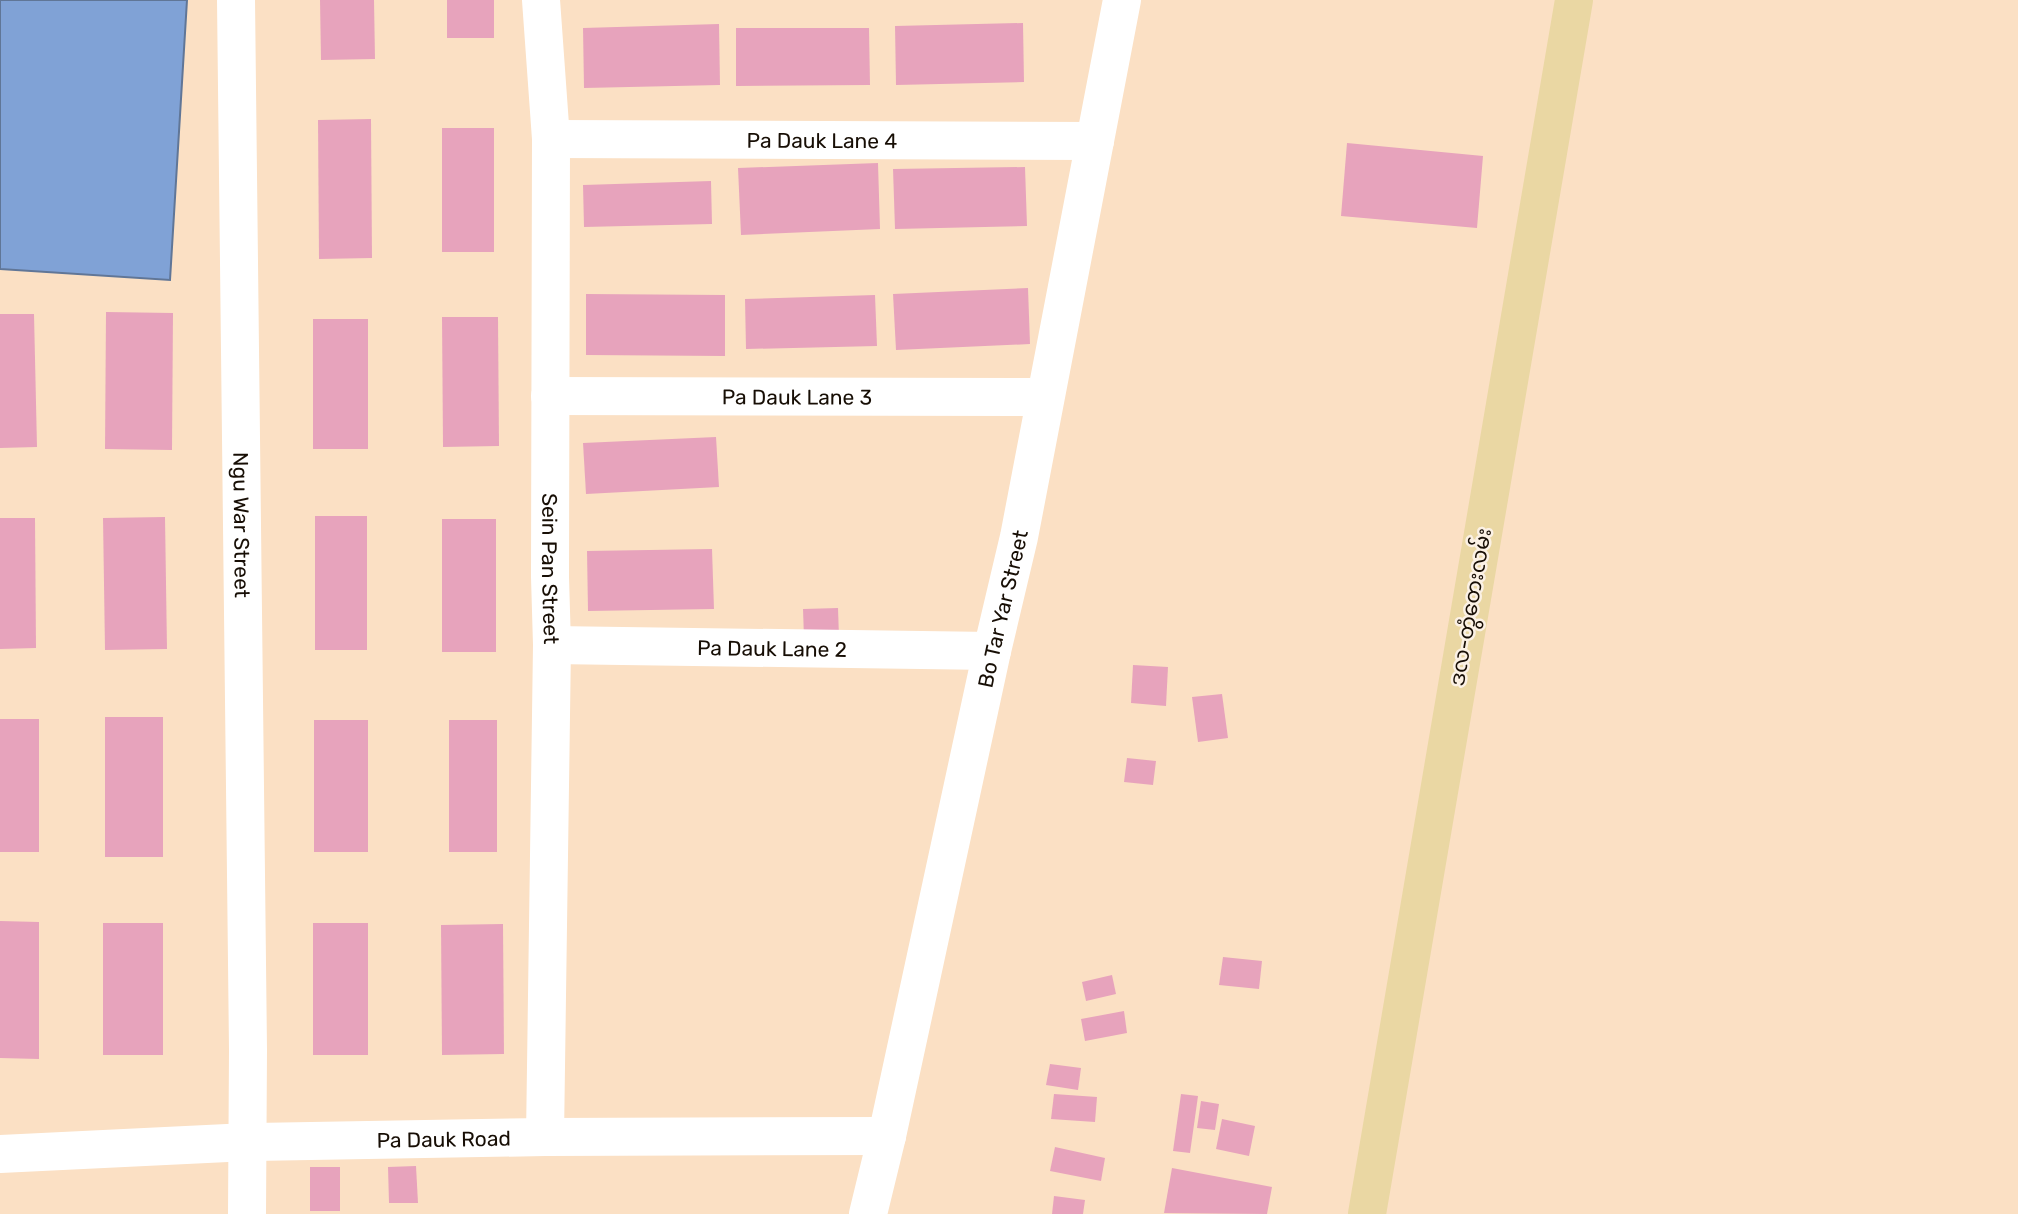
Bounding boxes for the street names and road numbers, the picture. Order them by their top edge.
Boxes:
street label: Pa Dauk Lane 4 [747,127,897,153]
street label: Pa Dauk Lane 3 [722,384,872,409]
street label: Ngu War Street [229,452,255,598]
street label: Sein Pan Street [537,493,564,645]
street label: ဒလ-တွံတေးလမ်း [1441,526,1500,689]
street label: Bo Tar Yar Street [972,528,1033,690]
street label: Pa Dauk Lane 2 [697,634,847,662]
street label: Pa Dauk Road [376,1125,511,1152]

